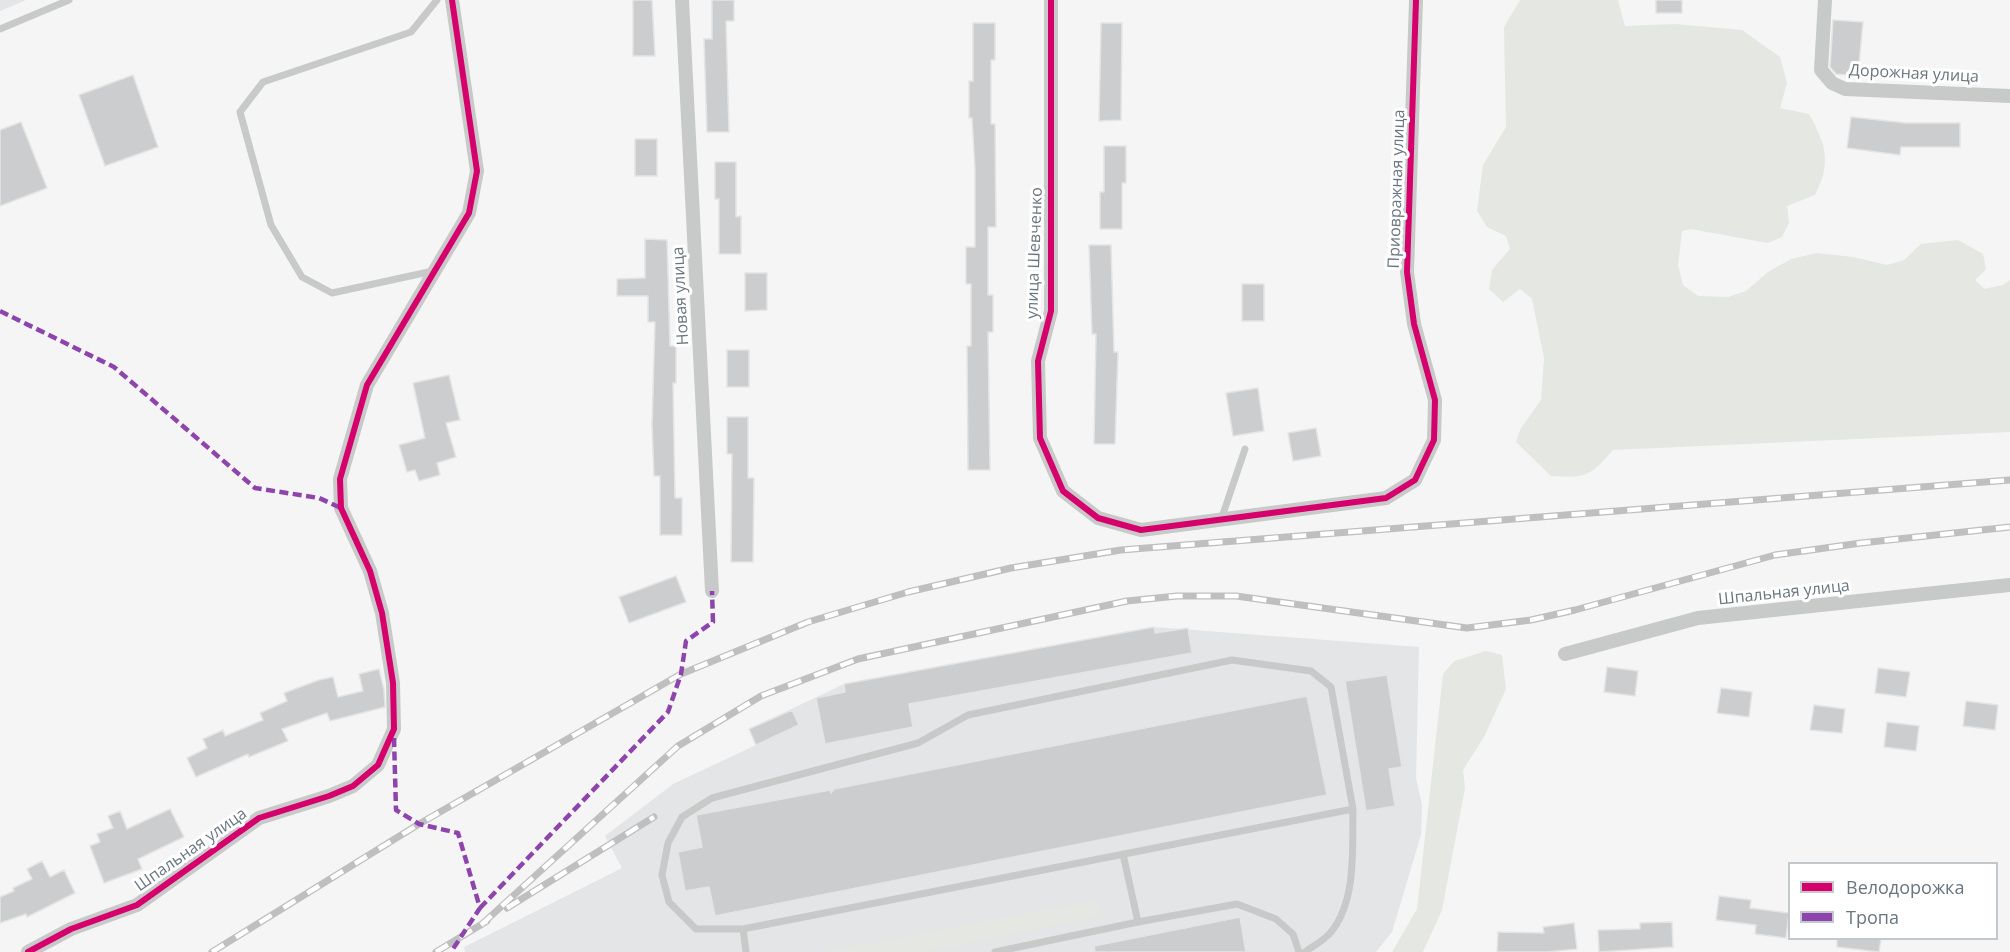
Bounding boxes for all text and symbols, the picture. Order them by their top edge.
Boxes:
street label: Дорожная улица [1849,61,1979,87]
street label: Приовражная улица [1385,109,1409,269]
street label: улица Шевченко [1023,187,1047,319]
street label: Новая улица [669,246,693,346]
street label: Шпальная улица [1717,577,1851,609]
street label: Шпальная улица [131,804,251,896]
legend [1788,862,1998,940]
text: Велодорожка [1846,875,1964,899]
text: Тропа [1846,905,1899,929]

